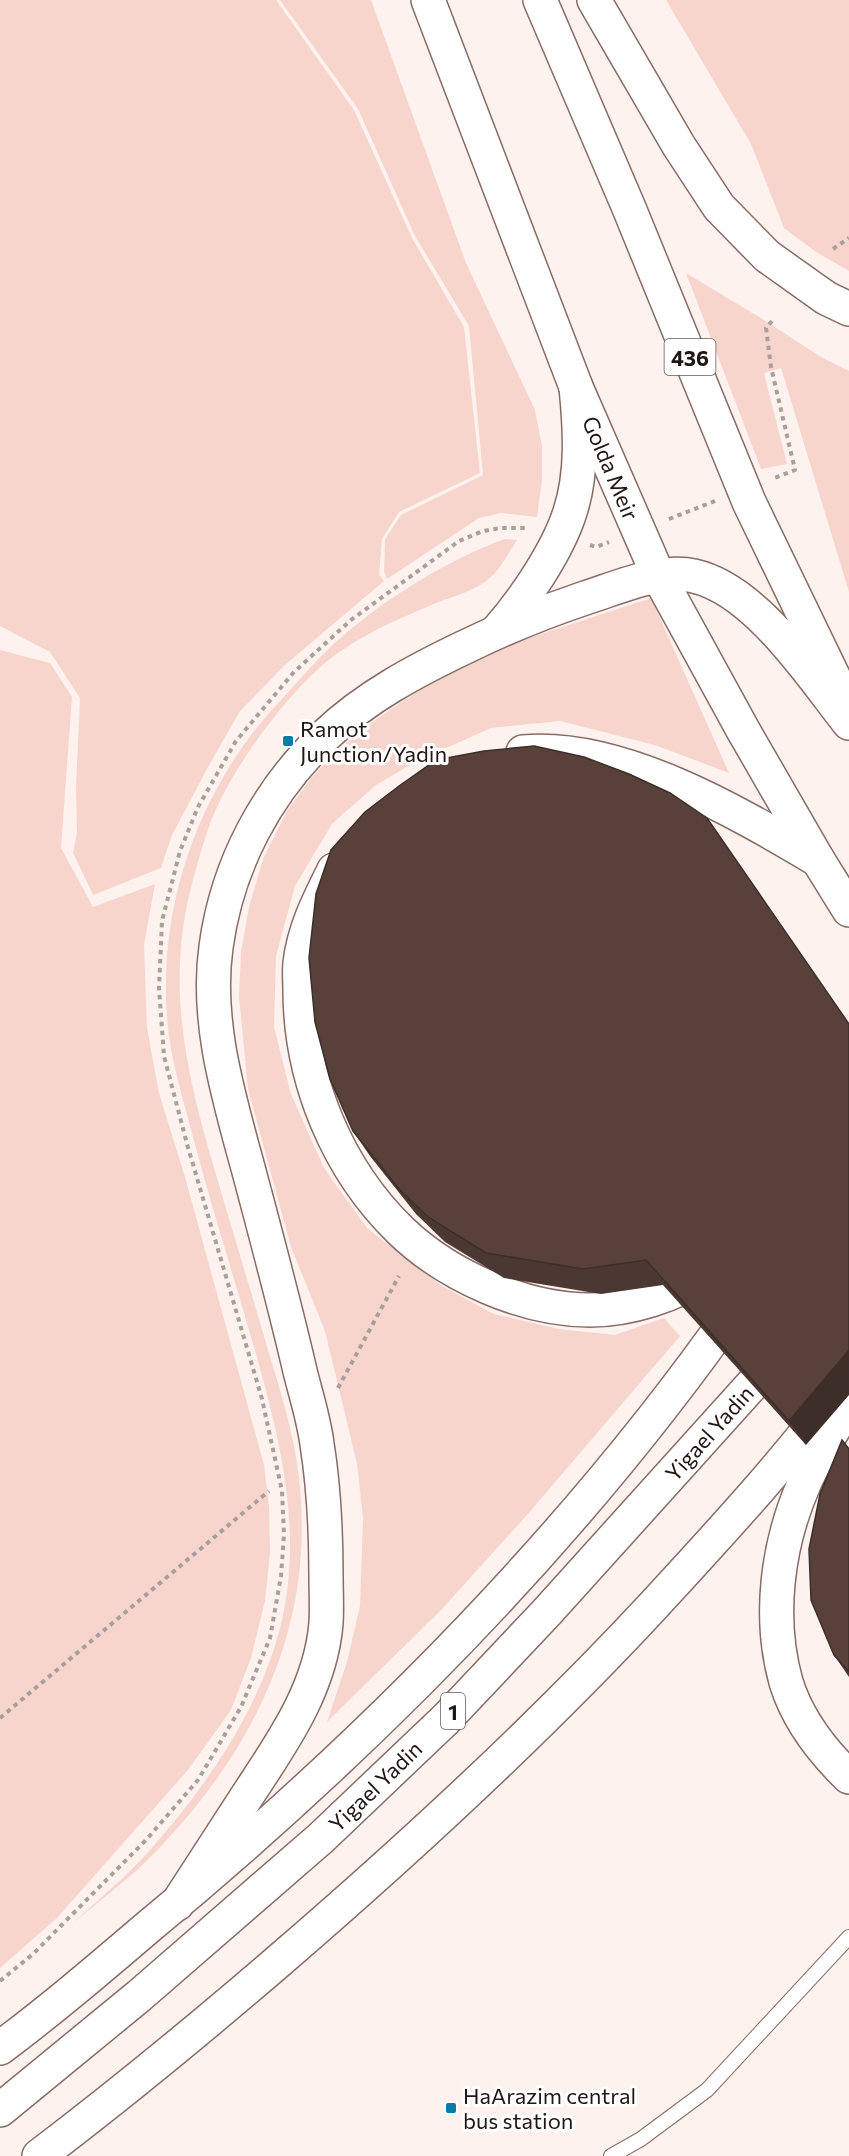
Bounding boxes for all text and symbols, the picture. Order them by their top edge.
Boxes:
road number: 436 [664,339,716,375]
street label: Golda Meir [577,412,645,524]
place label: Ramot Junction/Yadin [300,715,447,767]
marker: Ramot Junction/Yadin [281,734,295,748]
street label: Yigael Yadin [659,1380,759,1486]
road number: 1 [441,1693,465,1729]
street label: Yigael Yadin [323,1735,427,1837]
place label: HaArazim central bus station [463,2082,636,2134]
marker: HaArazim central bus station [444,2101,458,2115]

